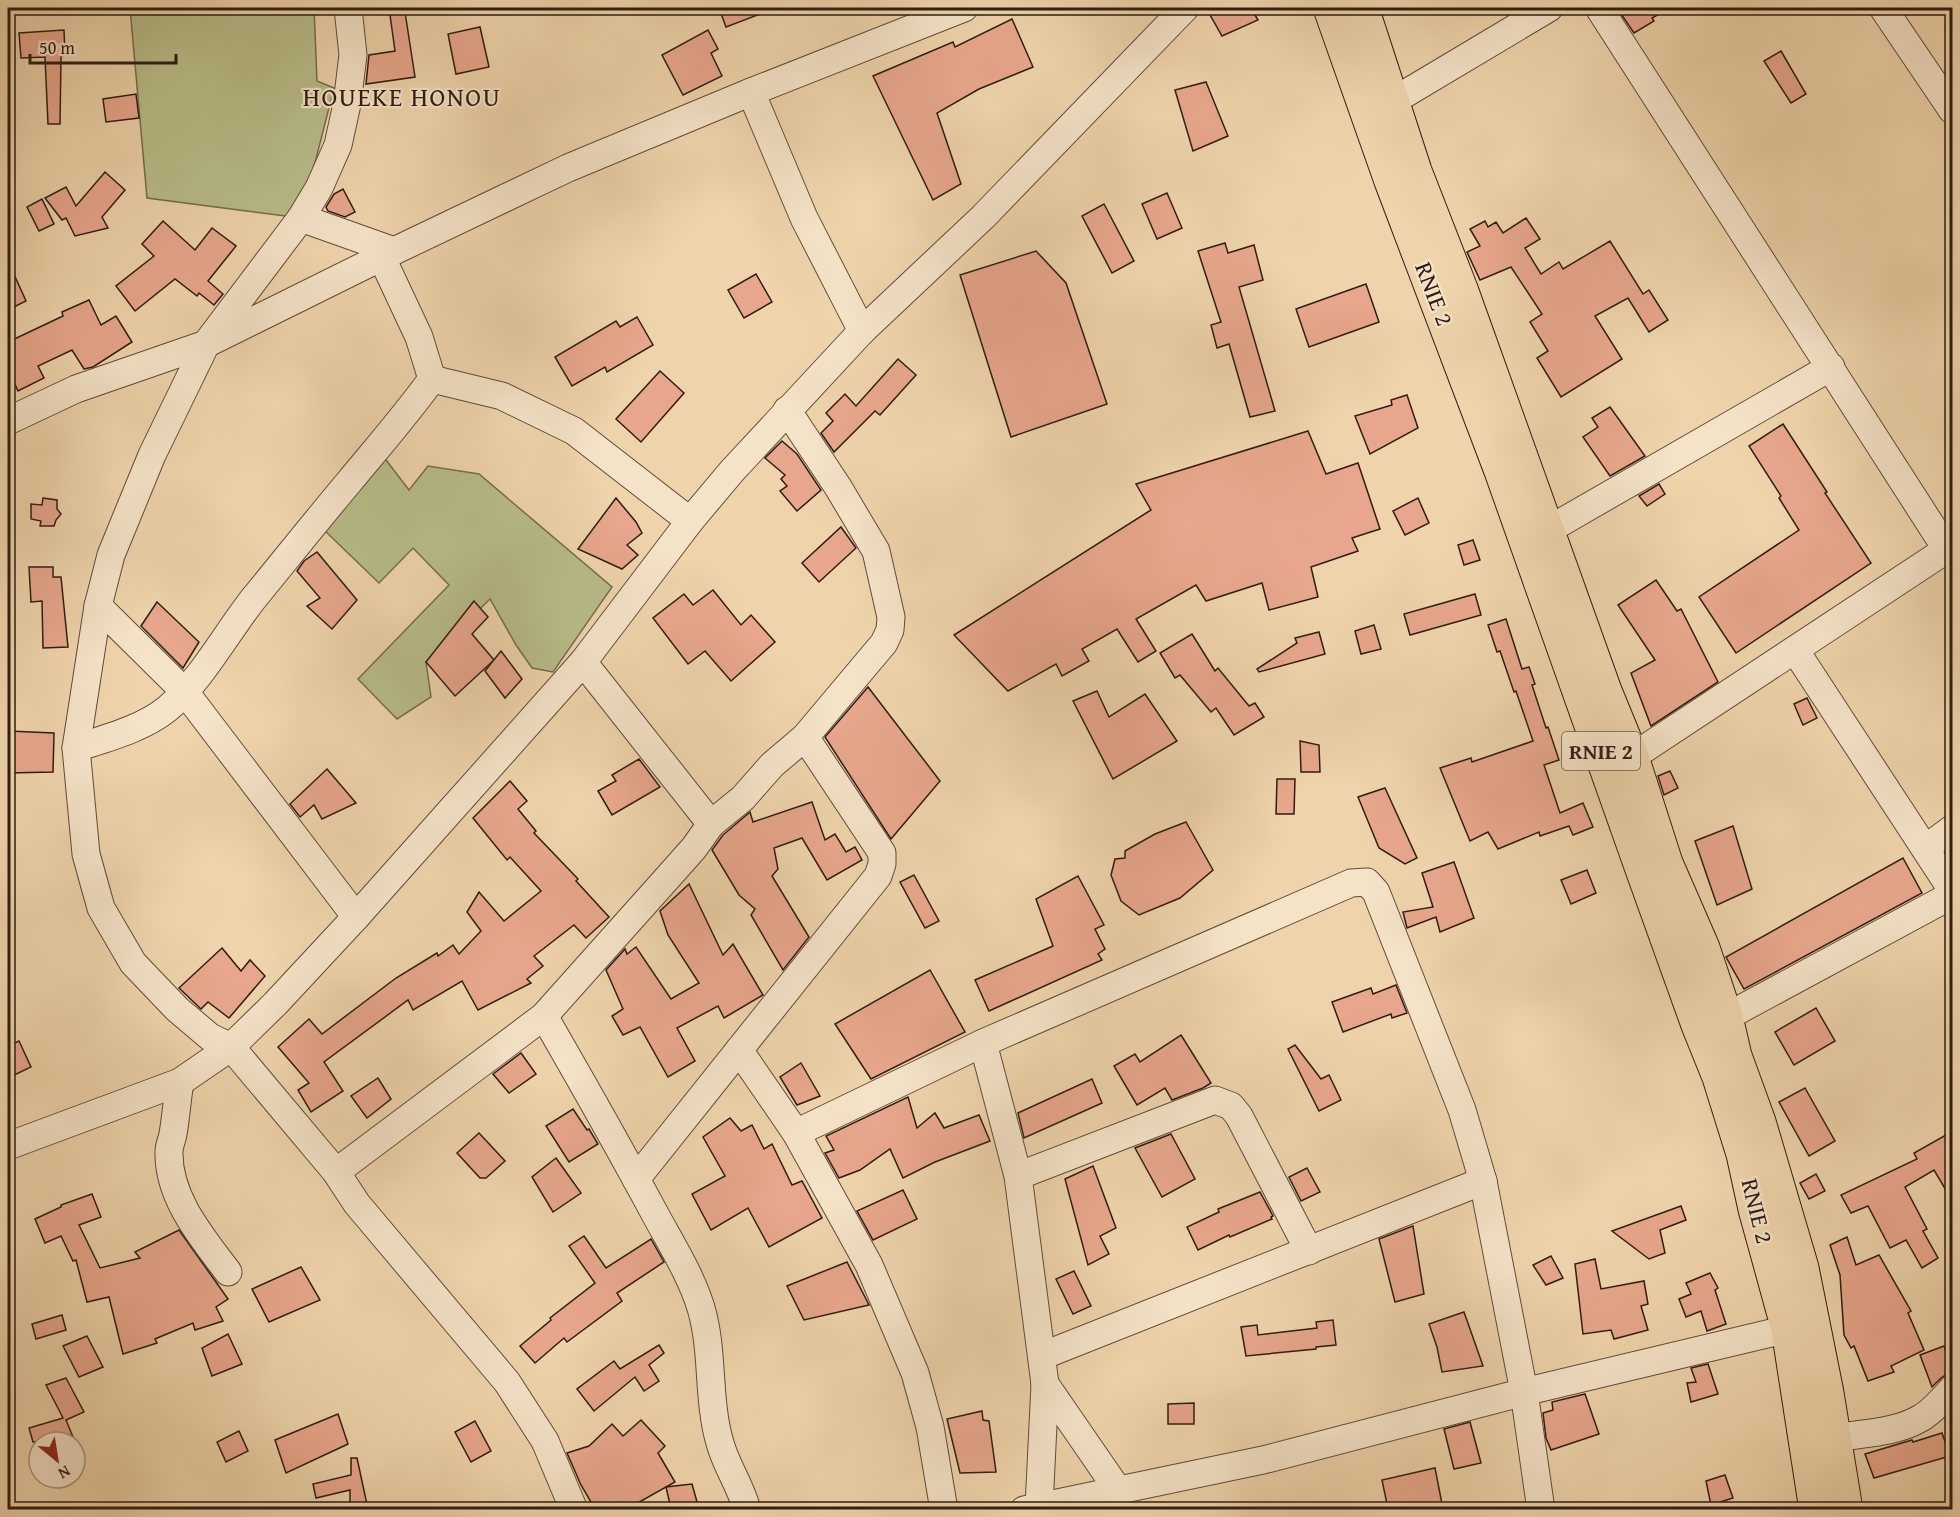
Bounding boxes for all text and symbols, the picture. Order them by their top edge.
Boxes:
scale bar [30,27,176,65]
text: 50 m [39,34,75,61]
district label: HOUEKE HONOU [303,77,501,116]
street label: RNIE 2 [1406,257,1463,331]
road number: RNIE 2 [1562,732,1640,770]
street label: RNIE 2 [1733,1175,1782,1247]
north arrow [27,1430,87,1490]
text: N [54,1460,75,1486]

